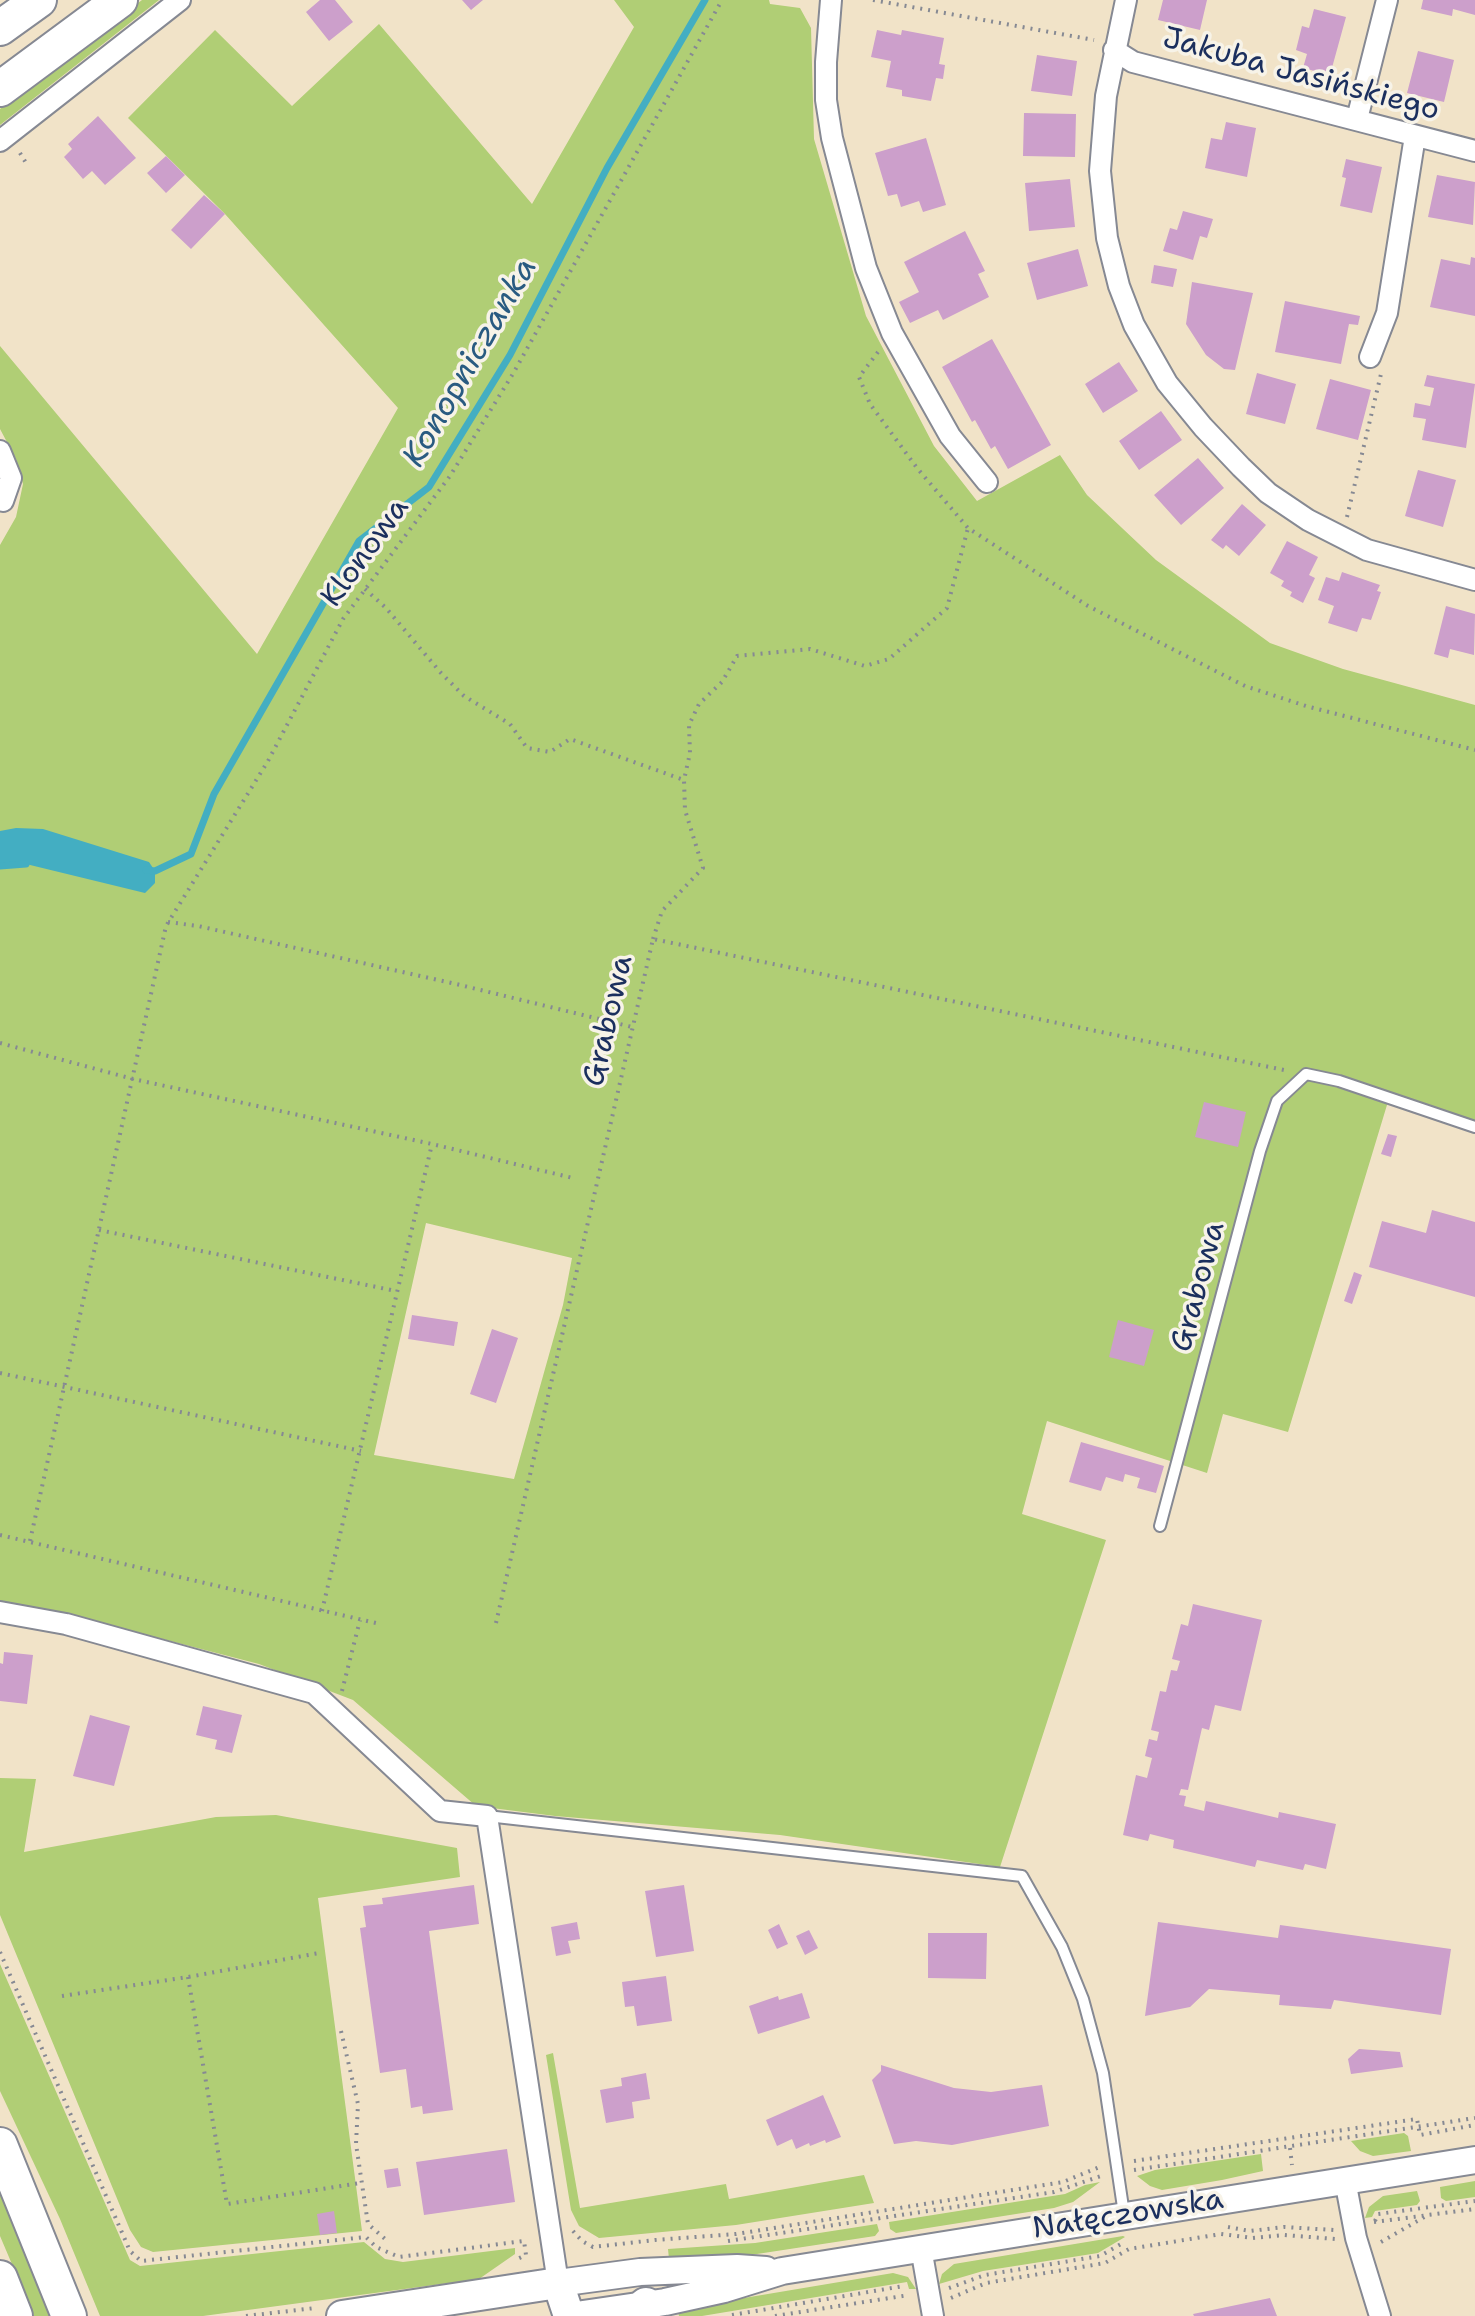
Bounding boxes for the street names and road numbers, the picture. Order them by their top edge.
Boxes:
street label: Jakuba Jasińskiego [1159,21,1443,129]
street label: Klonowa [314,492,418,614]
street label: Grabowa [576,952,642,1090]
street label: Grabowa [1164,1218,1234,1356]
street label: Nałęczowska [1030,2182,1226,2248]

